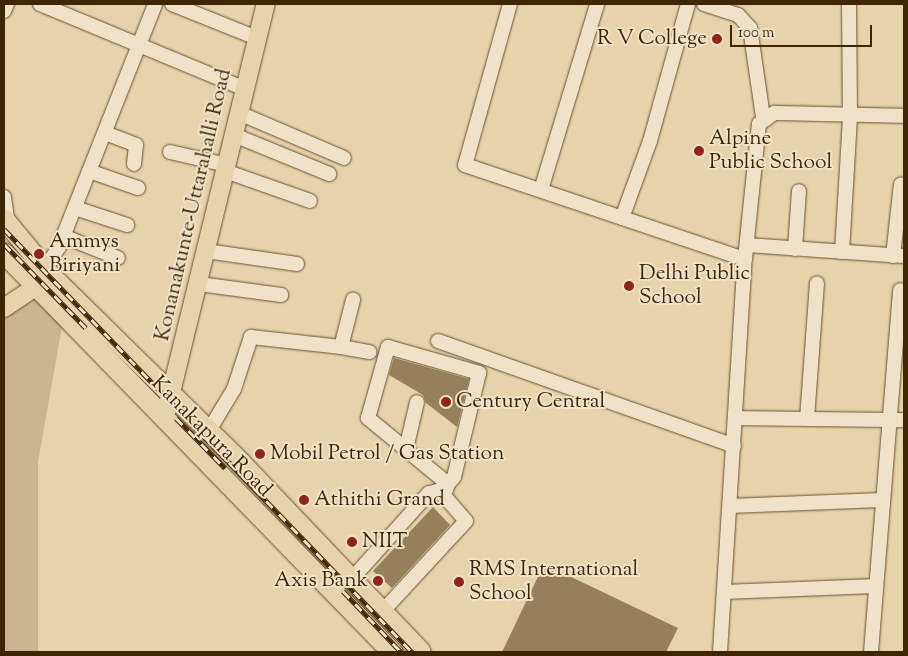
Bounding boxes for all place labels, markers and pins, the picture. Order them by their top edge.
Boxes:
place label: R V College [597,26,707,52]
marker: R V College [711,33,723,45]
place label: Alpine Public School [709,126,832,176]
marker: Alpine Public School [693,145,705,157]
place label: Ammys Biriyani [49,229,120,279]
marker: Ammys Biriyani [33,248,45,260]
place label: Delhi Public School [639,261,750,311]
marker: Delhi Public School [623,280,635,292]
place label: Century Central [456,389,605,415]
marker: Century Central [440,396,452,408]
place label: Mobil Petrol / Gas Station [270,441,504,467]
marker: Mobil Petrol / Gas Station [254,448,266,460]
place label: Athithi Grand [314,487,445,513]
marker: Athithi Grand [298,494,310,506]
place label: NIIT [362,529,407,555]
marker: NIIT [346,536,358,548]
place label: RMS International School [469,557,638,607]
place label: Axis Bank [274,568,368,594]
marker: Axis Bank [372,575,384,587]
marker: RMS International School [453,576,465,588]

